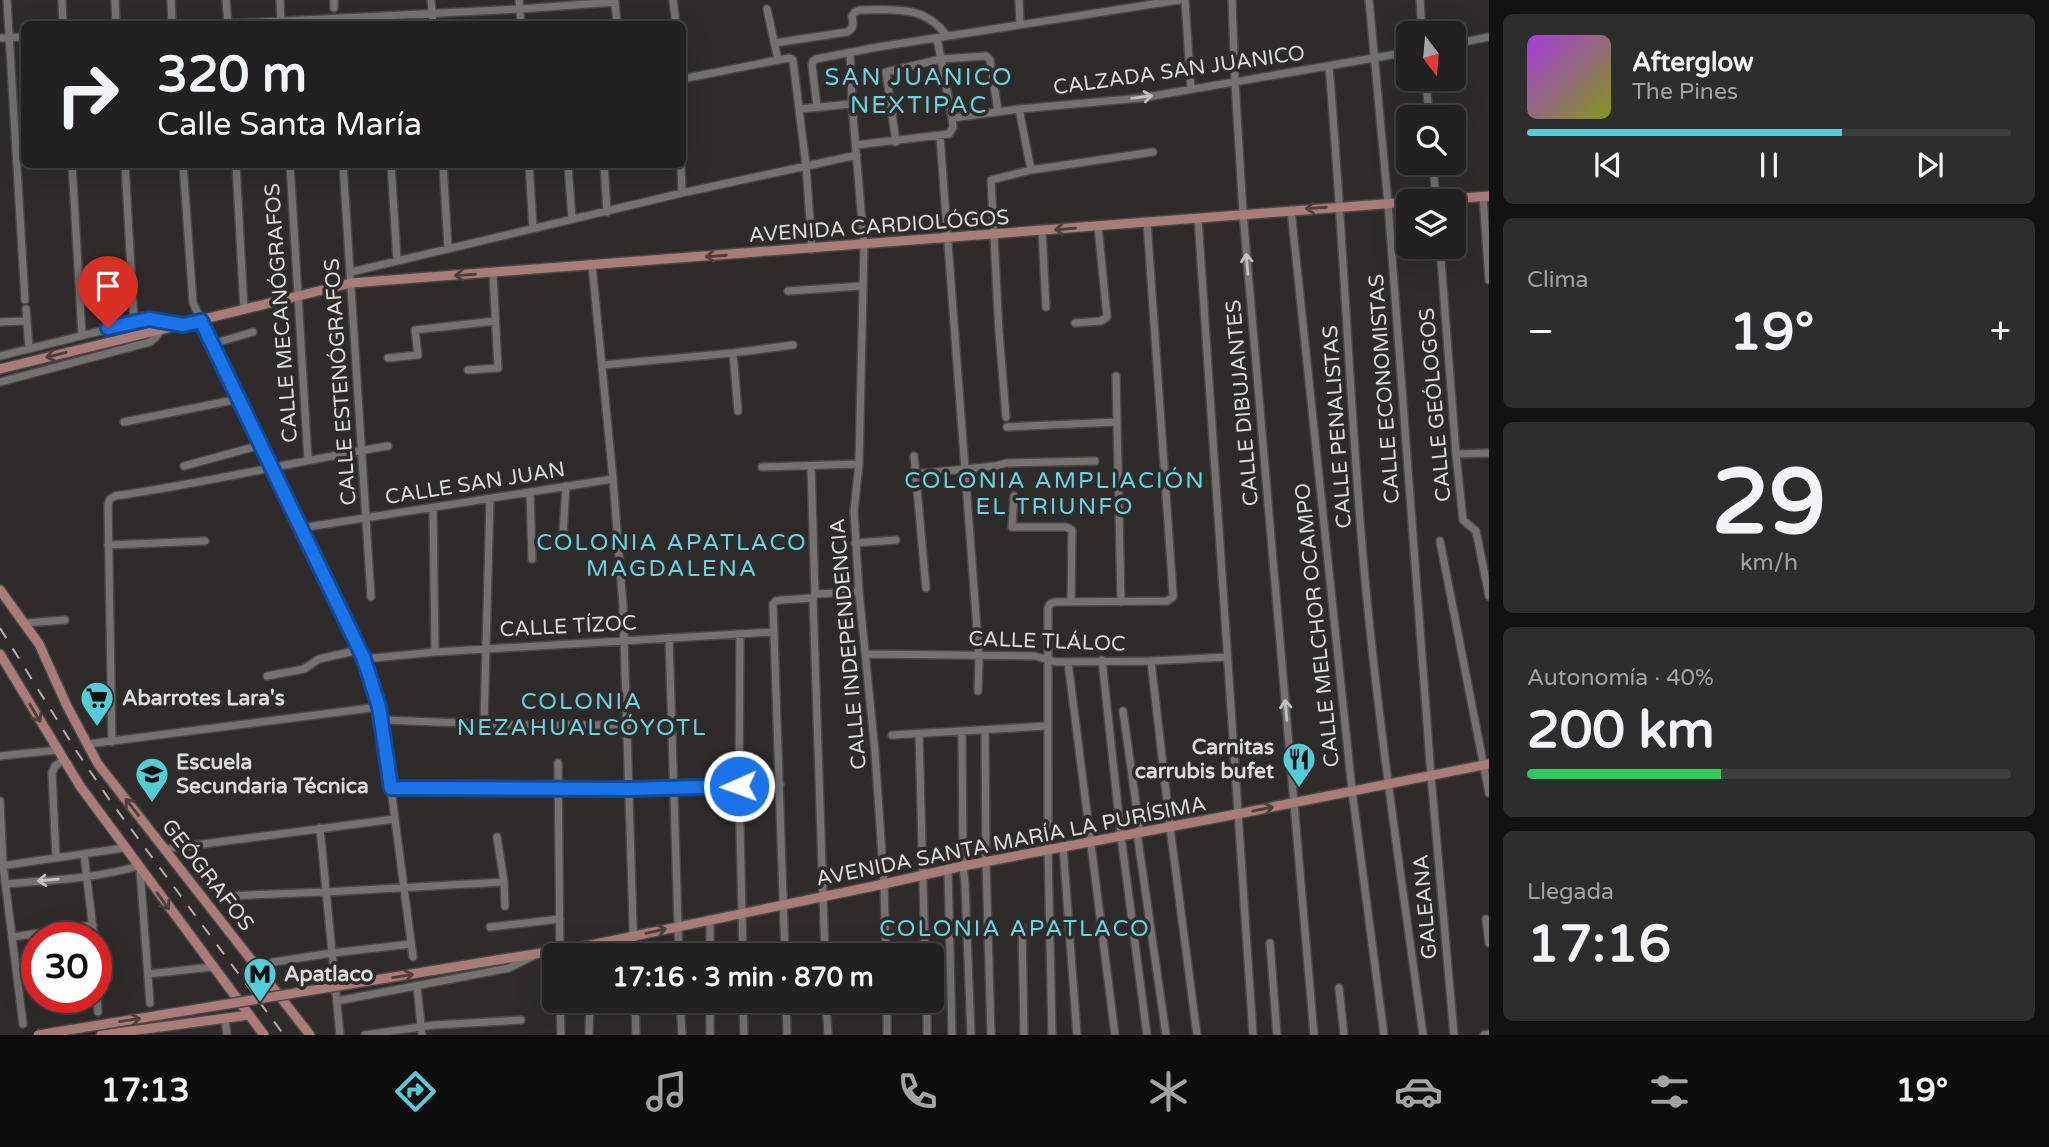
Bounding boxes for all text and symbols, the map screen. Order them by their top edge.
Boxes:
north arrow [1396,21,1466,91]
map controls [1396,21,1466,259]
street label: CALZADA SAN JUANICO [1052,40,1307,101]
text: 320 m [157,46,307,105]
text: Afterglow [1632,47,1754,78]
icon: right [42,49,133,140]
district label: SAN JUANICO NEXTIPAC [825,63,1013,120]
text: The Pines [1632,78,1738,106]
one-way arrow [1130,90,1153,103]
button: search [1396,105,1466,175]
text: Calle Santa María [157,106,422,144]
icon: previous [1589,146,1627,184]
icon: pause [1750,146,1788,184]
icon: next [1911,146,1949,184]
street label: CALLE MECANÓGRAFOS [260,182,303,443]
button: layers [1396,189,1466,259]
one-way arrow [1305,202,1328,215]
street label: AVENIDA CARDIOLÓGOS [748,205,1010,248]
one-way arrow [1054,223,1077,236]
one-way arrow [705,250,728,263]
one-way arrow [1240,253,1253,276]
pin [78,256,138,328]
street label: CALLE ESTENÓGRAFOS [319,257,362,506]
text: Clima [1527,266,1588,294]
icon: arrive [89,267,127,305]
one-way arrow [454,269,477,282]
street label: CALLE ECONOMISTAS [1364,273,1405,505]
street label: CALLE DIBUJANTES [1221,299,1264,507]
text: 19° [1729,301,1814,364]
street label: CALLE GEÓLOGOS [1415,307,1456,503]
text: − [1527,309,1554,355]
text: + [1990,309,2011,355]
street label: CALLE PENALISTAS [1318,324,1357,529]
one-way arrow [45,349,68,362]
text: 29 [1712,448,1826,558]
street label: CALLE SAN JUAN [383,457,567,510]
district label: COLONIA AMPLIACIÓN EL TRIUNFO [904,467,1206,521]
street label: CALLE MELCHOR OCAMPO [1290,482,1345,768]
street label: CALLE INDEPENDENCIA [825,517,872,771]
district label: COLONIA APATLACO MAGDALENA [536,529,808,583]
text: km/h [1740,549,1798,577]
street label: CALLE TÍZOC [499,610,637,643]
street label: CALLE TLÁLOC [968,626,1126,657]
text: Autonomía · 40% [1527,664,1714,692]
supermarket icon: Abarrotes Lara's [78,679,116,728]
place label: Abarrotes Lara's [122,686,285,711]
district label: COLONIA NEZAHUALCÓYOTL [457,688,707,742]
one-way arrow [1279,699,1292,722]
text: 200 km [1527,699,1715,762]
one-way arrow [28,702,42,722]
place label: Carnitas carrubis bufet [1135,735,1274,784]
restaurant icon: Carnitas carrubis bufet [1280,740,1318,789]
position arrow [702,749,776,823]
place label: Escuela Secundaria Técnica [176,750,369,799]
school or university icon: Escuela Secundaria Técnica [133,755,171,804]
street label: AVENIDA SANTA MARÍA LA PURÍSIMA [814,791,1208,892]
one-way arrow [125,799,140,817]
one-way arrow [1251,802,1274,815]
street label: GEÓGRAFOS [156,814,259,936]
street label: GALEANA [1408,853,1443,960]
one-way arrow [37,874,59,887]
text: Llegada [1527,878,1614,906]
one-way arrow [155,891,170,910]
text: 17:16 [1527,913,1671,976]
district label: COLONIA APATLACO [879,915,1151,943]
speed limit sign: 30 [21,922,112,1013]
one-way arrow [644,923,667,937]
metro station icon: Apatlaco [241,955,279,1004]
place label: Apatlaco [284,962,374,987]
text: 17:16 · 3 min · 870 m [612,962,874,993]
one-way arrow [391,969,413,982]
one-way arrow [118,1013,140,1026]
icon: directions [391,1067,440,1116]
icon: music [642,1067,691,1116]
icon: phone [893,1067,942,1116]
icon: climate [1144,1067,1193,1116]
icon: car [1394,1067,1443,1116]
icon: filters [1645,1067,1694,1116]
text: 17:13 [101,1072,190,1110]
text: 19° [1896,1072,1948,1110]

